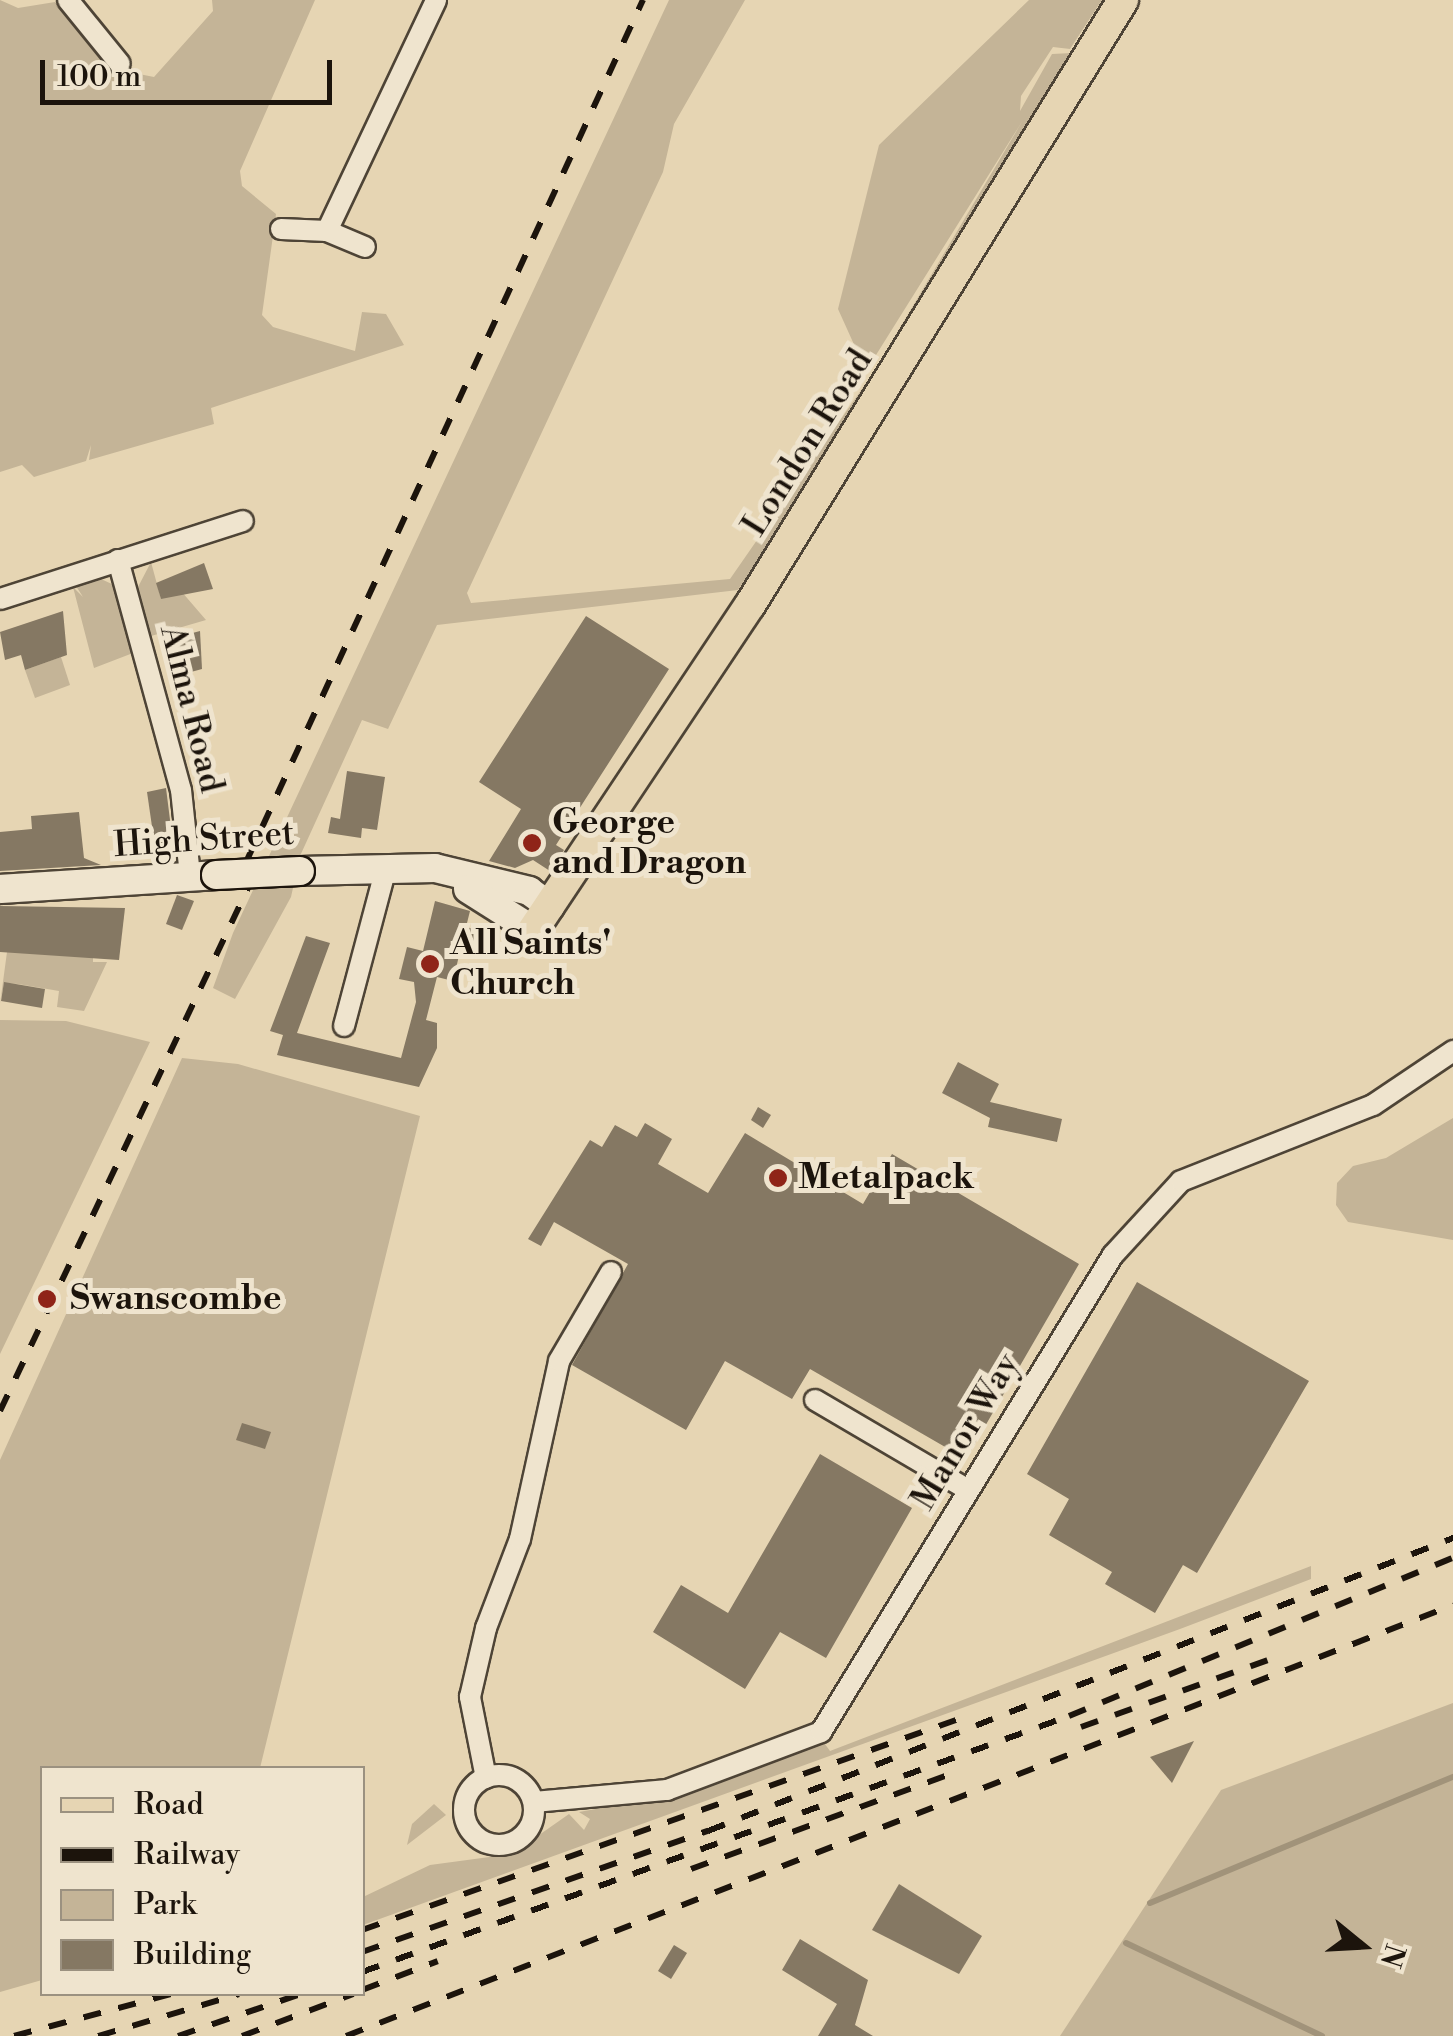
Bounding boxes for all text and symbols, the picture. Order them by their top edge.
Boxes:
scale bar [45,40,338,102]
text: 100 m [57,58,141,96]
street label: London Road [734,342,882,544]
street label: Alma Road [150,621,232,797]
place label: George and Dragon [552,802,746,884]
street label: High Street [112,813,296,867]
marker: George and Dragon [521,832,543,854]
place label: All Saints' Church [450,923,611,1005]
marker: All Saints' Church [419,953,441,975]
place label: Metalpack [798,1157,974,1199]
marker: Metalpack [767,1167,789,1189]
place label: Swanscombe [70,1278,281,1320]
marker: Swanscombe [34,1286,60,1312]
street label: Manor Way [903,1346,1029,1518]
legend [40,1766,365,1996]
text: Road [134,1786,204,1824]
text: Railway [134,1836,240,1874]
text: Park [134,1886,196,1924]
north arrow [1313,1896,1413,1996]
text: Building [134,1936,251,1974]
text: N [1372,1939,1412,1971]

